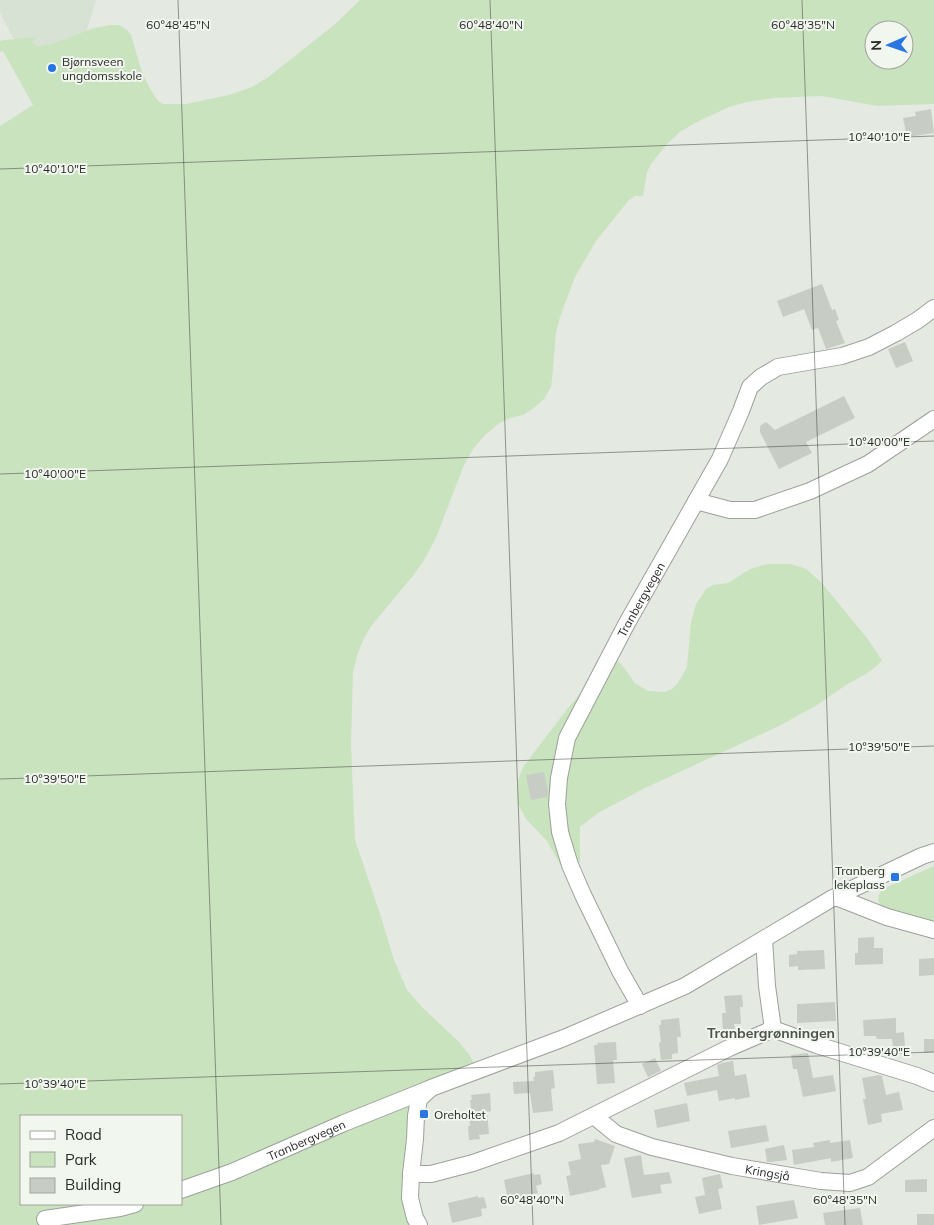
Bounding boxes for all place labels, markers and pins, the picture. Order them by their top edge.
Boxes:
place label: Bjørnsveen ungdomsskole [62,54,142,83]
marker: Bjørnsveen ungdomsskole [46,62,58,74]
place label: Tranberg lekeplass [834,863,885,892]
marker: Tranberg lekeplass [889,871,901,883]
place label: Oreholtet [434,1107,486,1122]
marker: Oreholtet [418,1108,430,1120]

